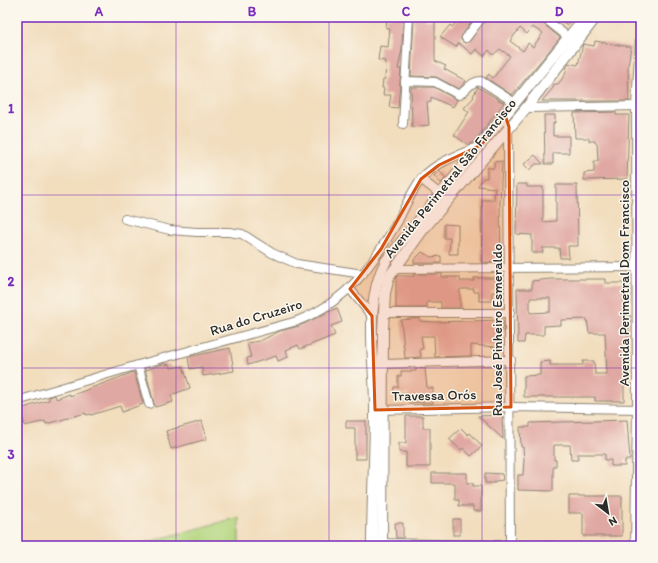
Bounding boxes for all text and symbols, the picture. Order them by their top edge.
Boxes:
text: A [94,4,104,19]
text: B [248,4,257,19]
text: C [402,4,411,19]
text: D [555,4,564,19]
street label: Avenida Perimetral São Francisco [381,95,520,262]
text: 1 [8,101,14,116]
street label: Avenida Perimetral Dom Francisco [616,180,633,386]
street label: Rua José Pinheiro Esmeraldo [489,244,506,416]
text: 2 [8,274,15,289]
street label: Rua do Cruzeiro [208,295,304,340]
street label: Travessa Orós [392,386,476,405]
text: 3 [7,447,15,462]
north arrow [588,493,628,533]
text: N [606,514,619,529]

